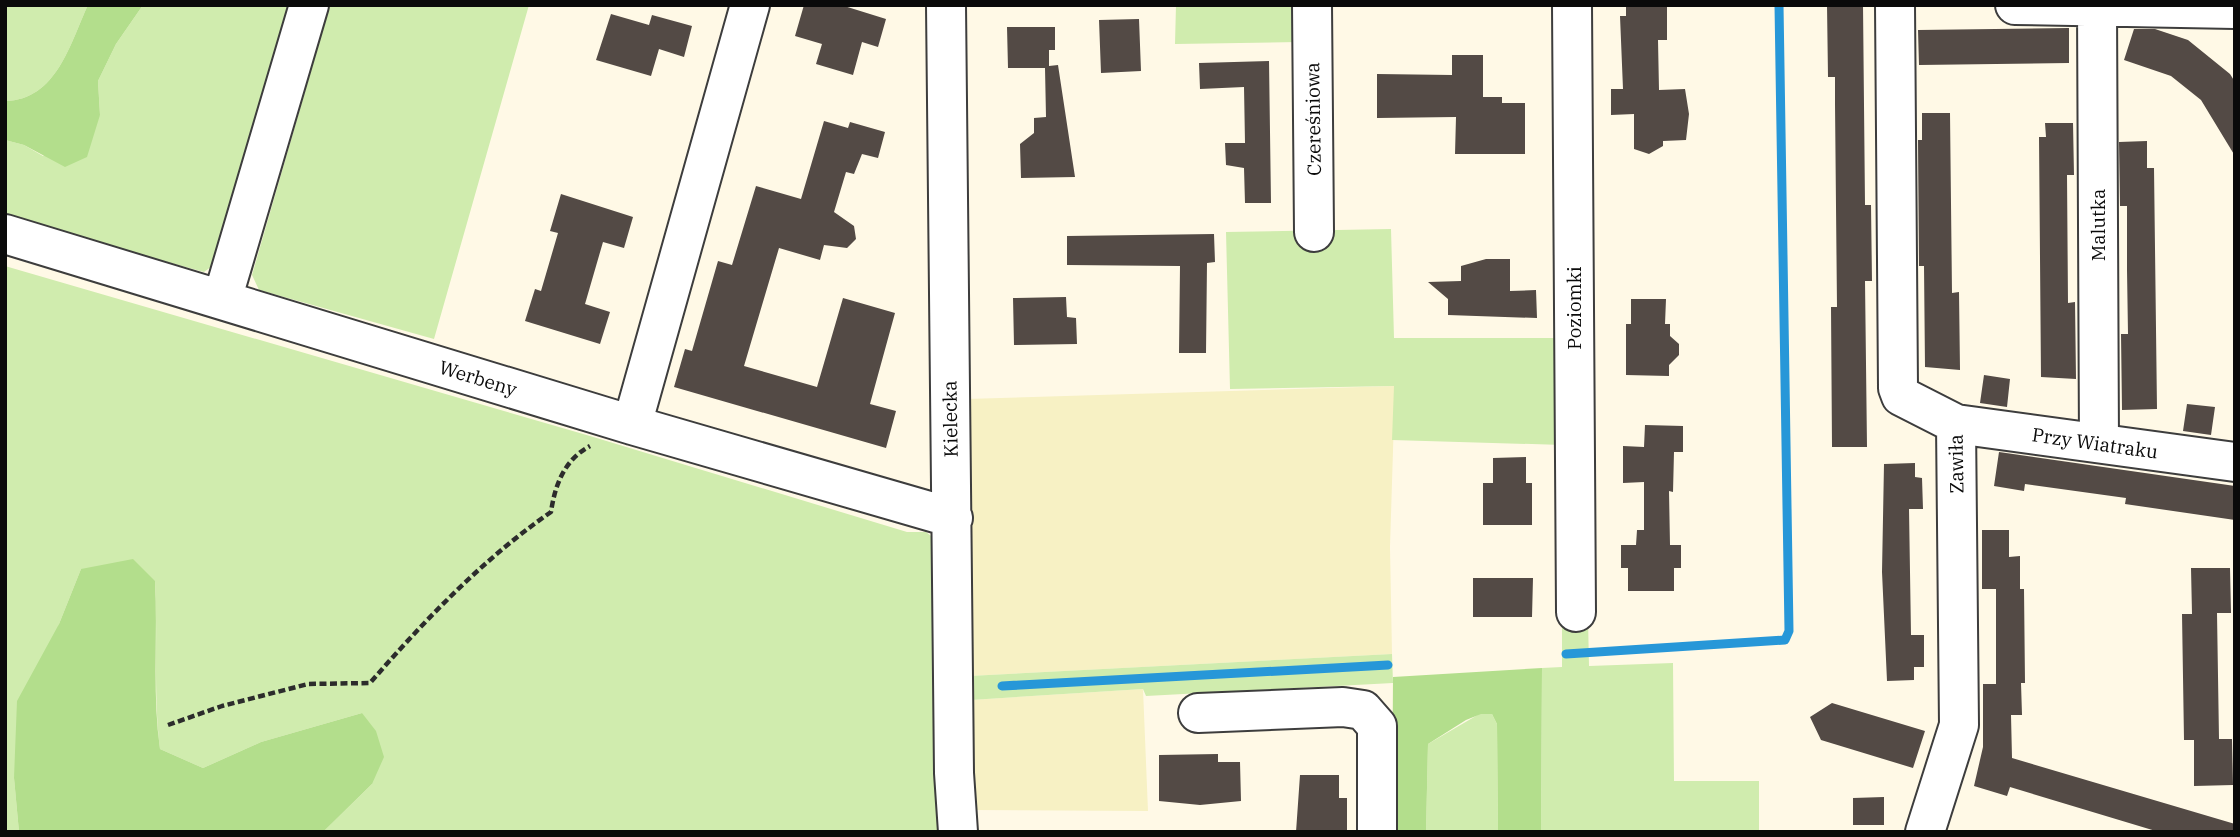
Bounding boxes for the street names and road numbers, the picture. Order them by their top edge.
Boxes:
street label: Czereśniowa [1300,62,1326,176]
street label: Malutka [2086,189,2110,261]
street label: Poziomki [1562,266,1586,350]
street label: Werbeny [436,355,521,401]
street label: Kielecka [937,380,963,458]
street label: Przy Wiatraku [2031,422,2160,464]
street label: Zawiła [1943,434,1969,494]

